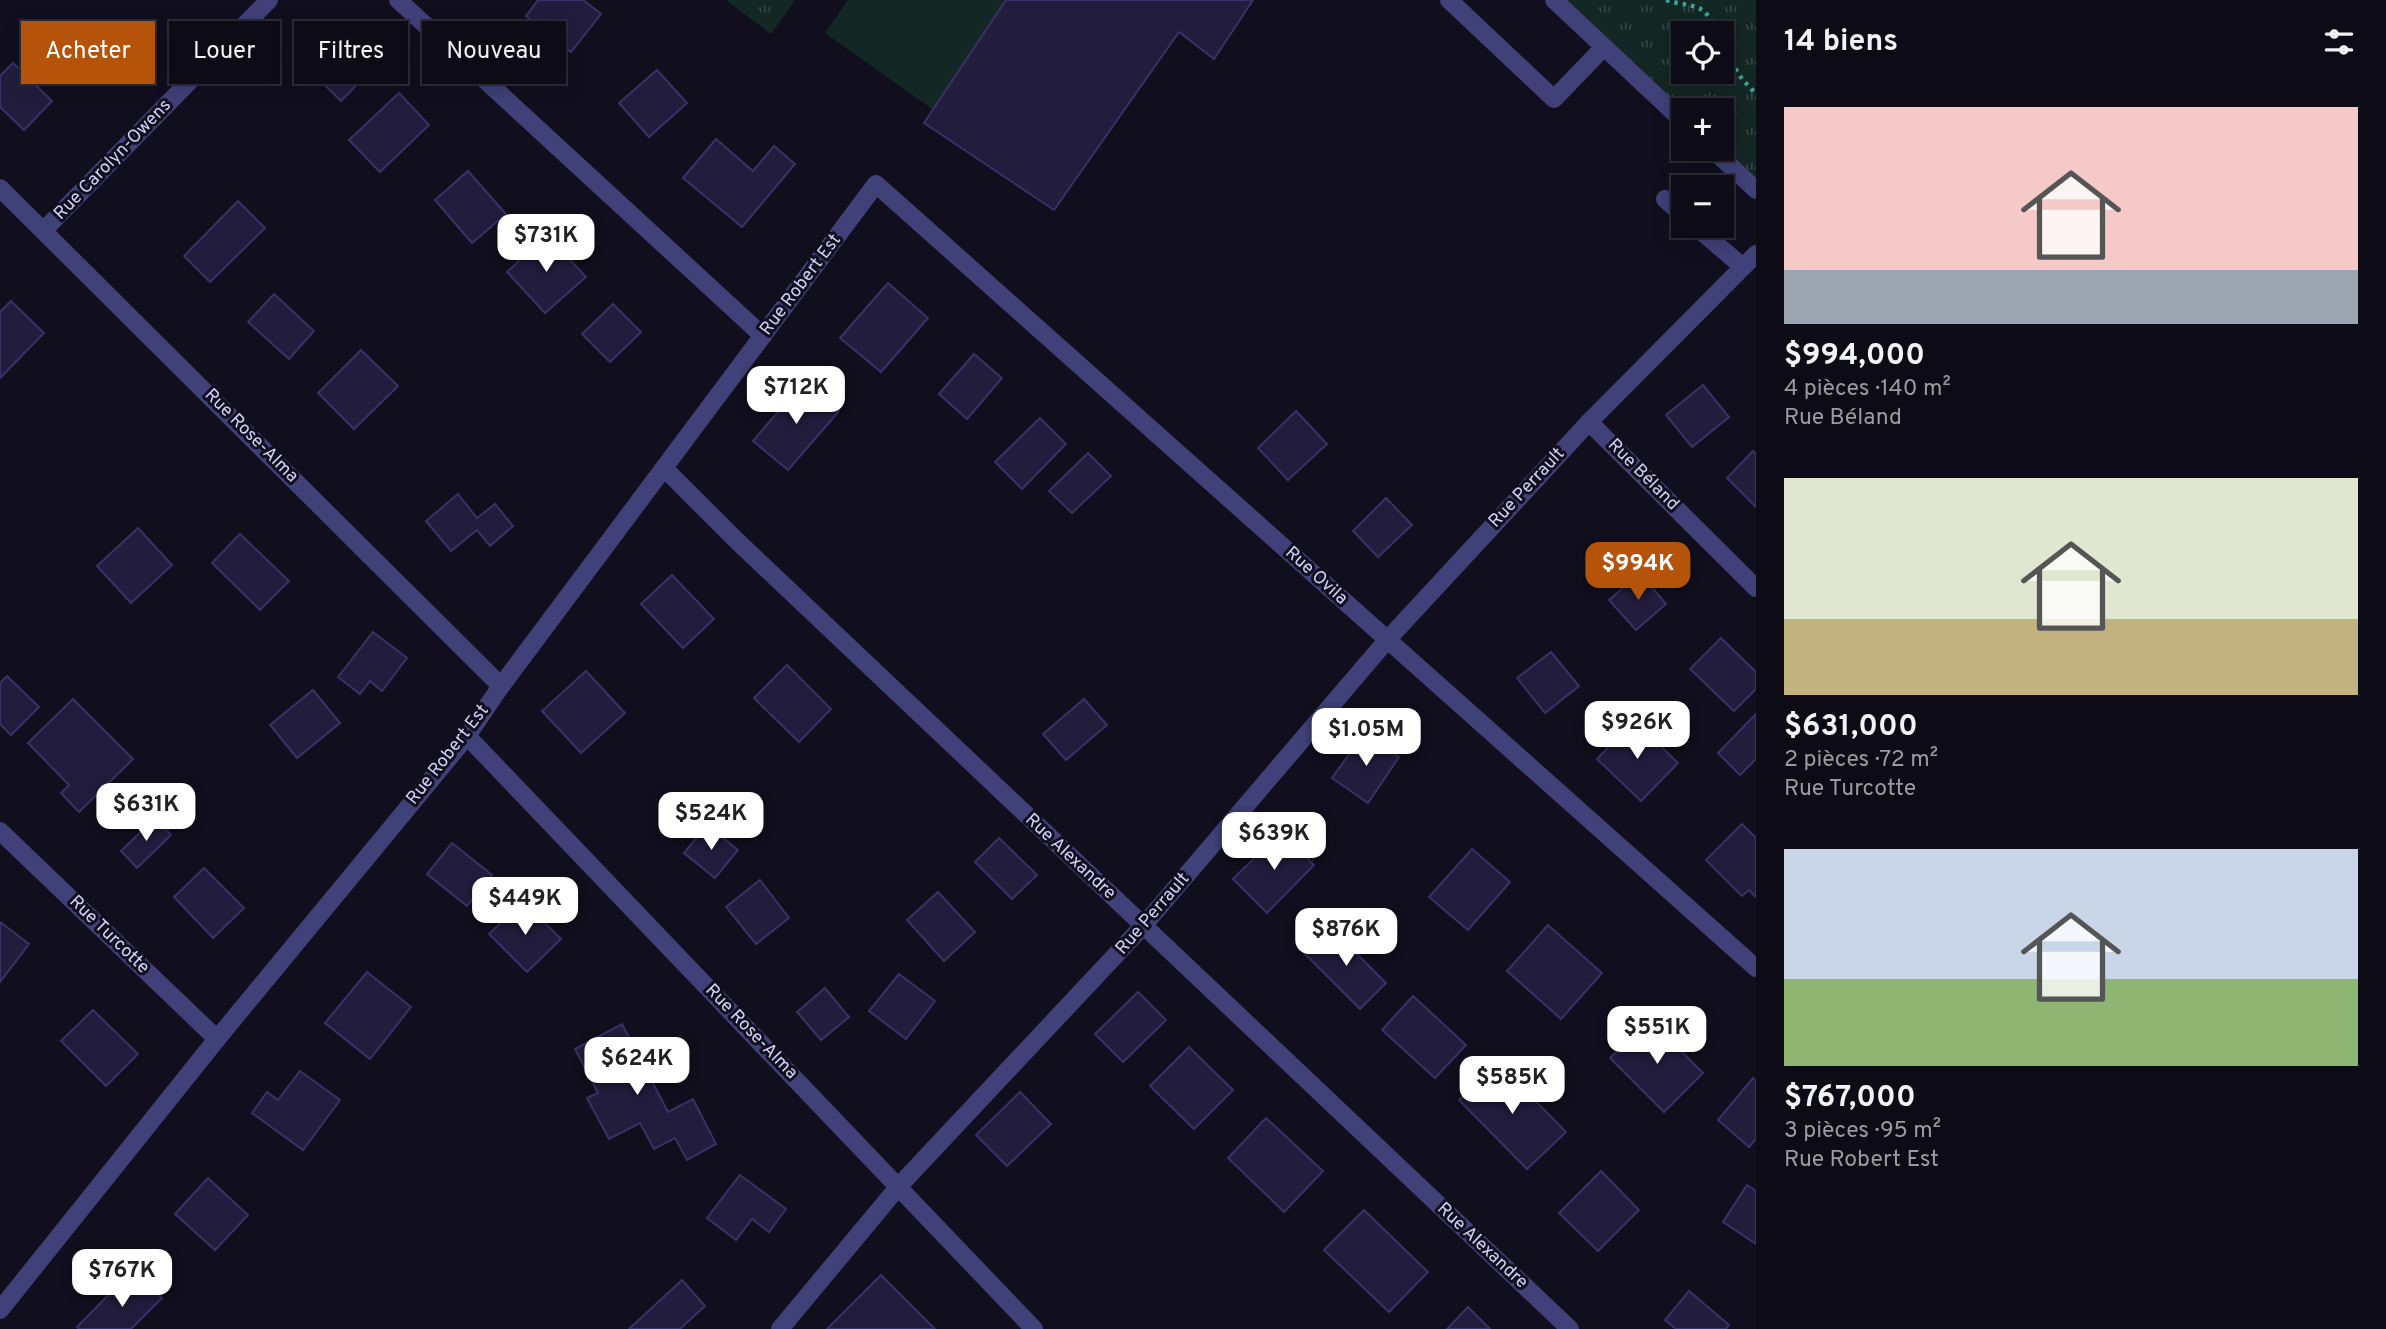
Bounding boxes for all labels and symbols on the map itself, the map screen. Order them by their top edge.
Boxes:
street label: Rue Carolyn-Owens [49,95,177,225]
pin: $731K [497,215,595,274]
street label: Rue Robert Est [755,230,847,340]
pin: $712K [747,366,845,426]
street label: Rue Rose-Alma [199,384,303,488]
street label: Rue Béland [1602,434,1684,516]
street label: Rue Perrault [1484,443,1570,533]
street label: Rue Ovila [1280,542,1352,610]
pin: $994K [1589,542,1687,602]
street label: Rue Robert Est [402,700,494,810]
pin: $926K [1588,702,1686,761]
pin: $1.05M [1309,708,1423,768]
pin: $631K [97,784,195,843]
pin: $524K [662,792,760,852]
street label: Rue Alexandre [1020,809,1120,905]
pin: $639K [1225,812,1323,872]
street label: Rue Perrault [1111,868,1195,960]
pin: $449K [476,878,574,937]
street label: Rue Turcotte [64,891,154,979]
pin: $876K [1297,908,1395,968]
street label: Rue Rose-Alma [700,979,802,1085]
pin: $551K [1608,1006,1706,1066]
pin: $624K [588,1038,686,1097]
pin: $585K [1463,1056,1561,1116]
street label: Rue Alexandre [1432,1198,1532,1294]
pin: $767K [73,1250,171,1309]

